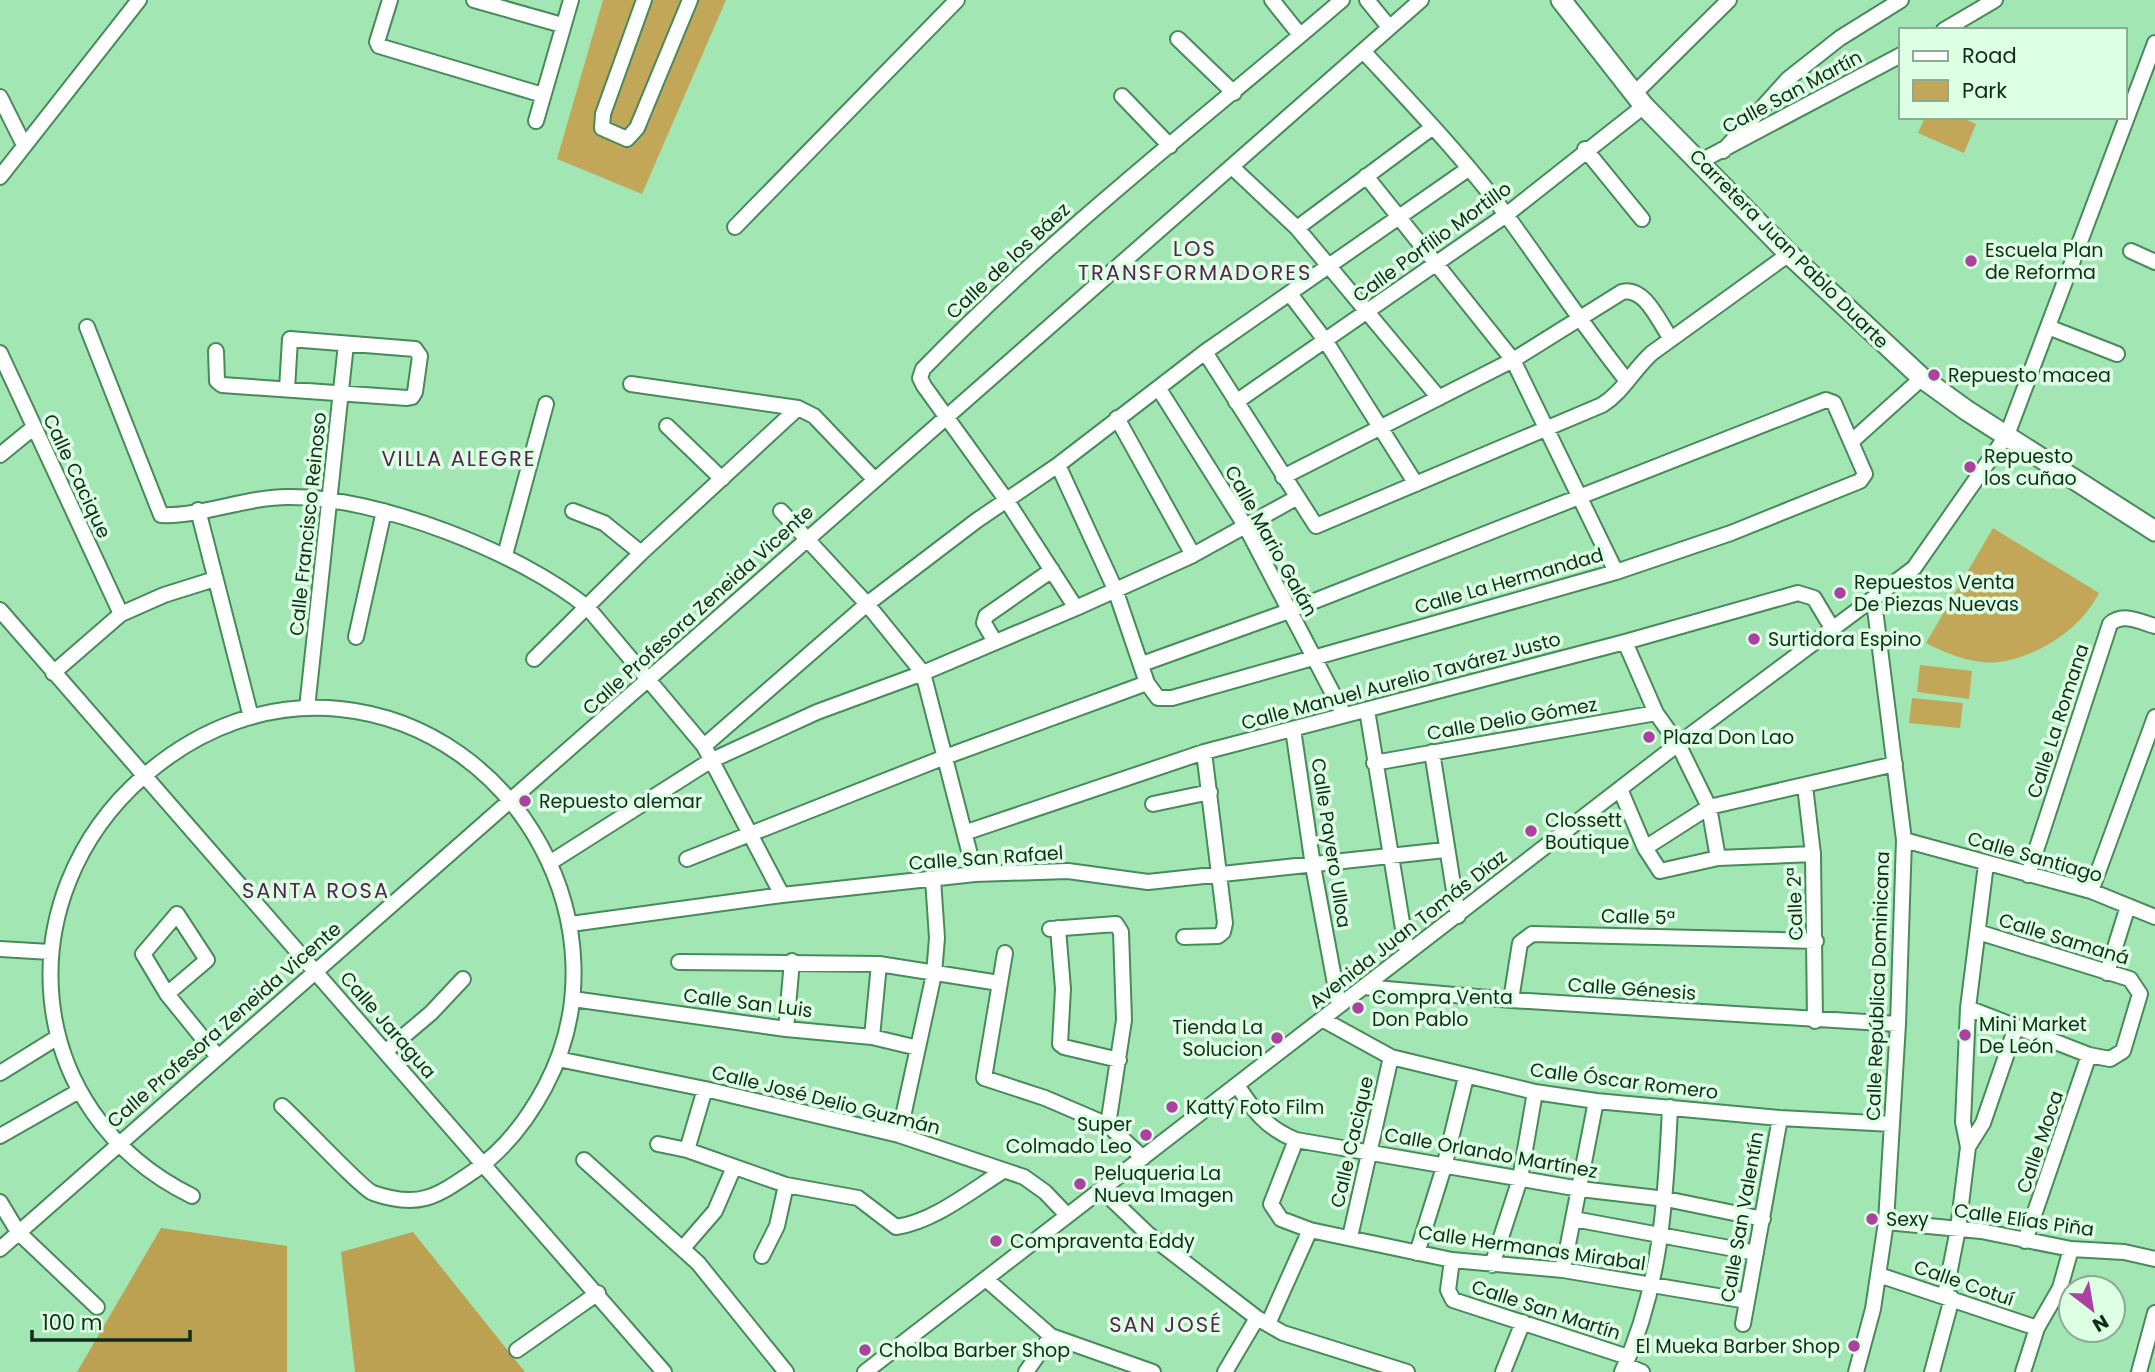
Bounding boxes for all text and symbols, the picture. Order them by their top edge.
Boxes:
legend [1899,28,2127,119]
text: Road [1962,41,2017,70]
street label: Calle San Martín [1717,44,1867,140]
text: Park [1962,76,2007,105]
street label: Carretera Juan Pablo Duarte [1683,143,1895,355]
street label: Calle Porfilio Mortillo [1347,175,1517,309]
street label: Calle de los Báez [940,197,1076,325]
district label: LOS TRANSFORMADORES [1078,234,1312,287]
place label: Escuela Plan de Reforma [1985,237,2103,286]
marker: Escuela Plan de Reforma [1963,253,1979,269]
place label: Repuesto macea [1948,362,2111,389]
marker: Repuesto macea [1926,367,1942,383]
street label: Calle Cacique [36,409,118,543]
street label: Calle Francisco Reinoso [283,411,333,637]
place label: Repuesto los cuñao [1984,443,2077,492]
district label: VILLA ALEGRE [381,444,537,473]
marker: Repuesto los cuñao [1962,459,1978,475]
street label: Calle Mario Galán [1218,460,1324,622]
street label: Calle Profesora Zeneida Vicente [577,499,819,721]
street label: Calle La Hermandad [1412,541,1606,621]
place label: Repuestos Venta De Piezas Nuevas [1854,569,2019,618]
marker: Repuestos Venta De Piezas Nuevas [1832,585,1848,601]
street label: Calle Manuel Aurelio Tavárez Justo [1238,625,1564,737]
place label: Surtidora Espino [1768,626,1922,653]
marker: Surtidora Espino [1746,631,1762,647]
street label: Calle La Romana [2020,640,2096,802]
street label: Calle Delio Gómez [1425,691,1599,747]
place label: Plaza Don Lao [1663,724,1794,751]
marker: Plaza Don Lao [1641,729,1657,745]
street label: Calle Payero Ulloa [1304,756,1358,930]
place label: Repuesto alemar [539,788,702,815]
marker: Repuesto alemar [517,793,533,809]
place label: Clossett Boutique [1545,807,1629,856]
marker: Clossett Boutique [1523,823,1539,839]
street label: Calle Santiago [1964,825,2106,889]
street label: Calle San Rafael [908,839,1064,877]
street label: Avenida Juan Tomás Díaz [1303,843,1513,1015]
street label: Calle República Dominicana [1860,851,1896,1121]
street label: Calle 2ª [1780,867,1810,941]
district label: SANTA ROSA [242,876,390,905]
street label: Calle 5ª [1600,902,1676,932]
street label: Calle Samaná [1995,906,2133,972]
street label: Calle Profesora Zeneida Vicente [101,916,347,1134]
street label: Calle Jaragua [334,965,442,1085]
street label: Calle Génesis [1567,971,1697,1007]
street label: Calle San Luis [682,982,814,1024]
place label: Compra Venta Don Pablo [1372,984,1513,1033]
marker: Compra Venta Don Pablo [1350,1000,1366,1016]
place label: Mini Market De León [1979,1011,2087,1060]
place label: Tienda La Solucion [1172,1014,1263,1063]
marker: Mini Market De León [1957,1027,1973,1043]
marker: Tienda La Solucion [1269,1030,1285,1046]
street label: Calle Óscar Romero [1528,1056,1720,1106]
street label: Calle José Delio Guzmán [709,1059,943,1141]
street label: Calle Cacique [1324,1074,1380,1210]
street label: Calle Moca [2010,1087,2070,1197]
place label: Katty Foto Film [1186,1094,1324,1121]
marker: Katty Foto Film [1164,1099,1180,1115]
place label: Super Colmado Leo [1006,1111,1132,1160]
street label: Calle Orlando Martínez [1382,1121,1600,1185]
marker: Super Colmado Leo [1138,1127,1154,1143]
street label: Calle San Valentín [1714,1129,1770,1305]
place label: Peluqueria La Nueva Imagen [1094,1160,1234,1209]
marker: Peluqueria La Nueva Imagen [1072,1176,1088,1192]
street label: Calle Elías Piña [1952,1197,2096,1243]
place label: Sexy [1886,1206,1929,1233]
marker: Sexy [1864,1211,1880,1227]
street label: Calle Hermanas Mirabal [1417,1219,1647,1277]
place label: Compraventa Eddy [1010,1228,1195,1255]
marker: Compraventa Eddy [988,1233,1004,1249]
street label: Calle Cotuí [1910,1253,2018,1313]
street label: Calle San Martín [1468,1273,1624,1347]
north arrow [2057,1274,2127,1344]
scale bar [32,1298,189,1342]
text: 100 m [42,1308,102,1337]
text: N [2087,1308,2114,1338]
district label: SAN JOSÉ [1109,1310,1223,1339]
place label: El Mueka Barber Shop [1636,1333,1840,1360]
place label: Cholba Barber Shop [879,1337,1070,1364]
marker: El Mueka Barber Shop [1846,1338,1862,1354]
marker: Cholba Barber Shop [857,1342,873,1358]

